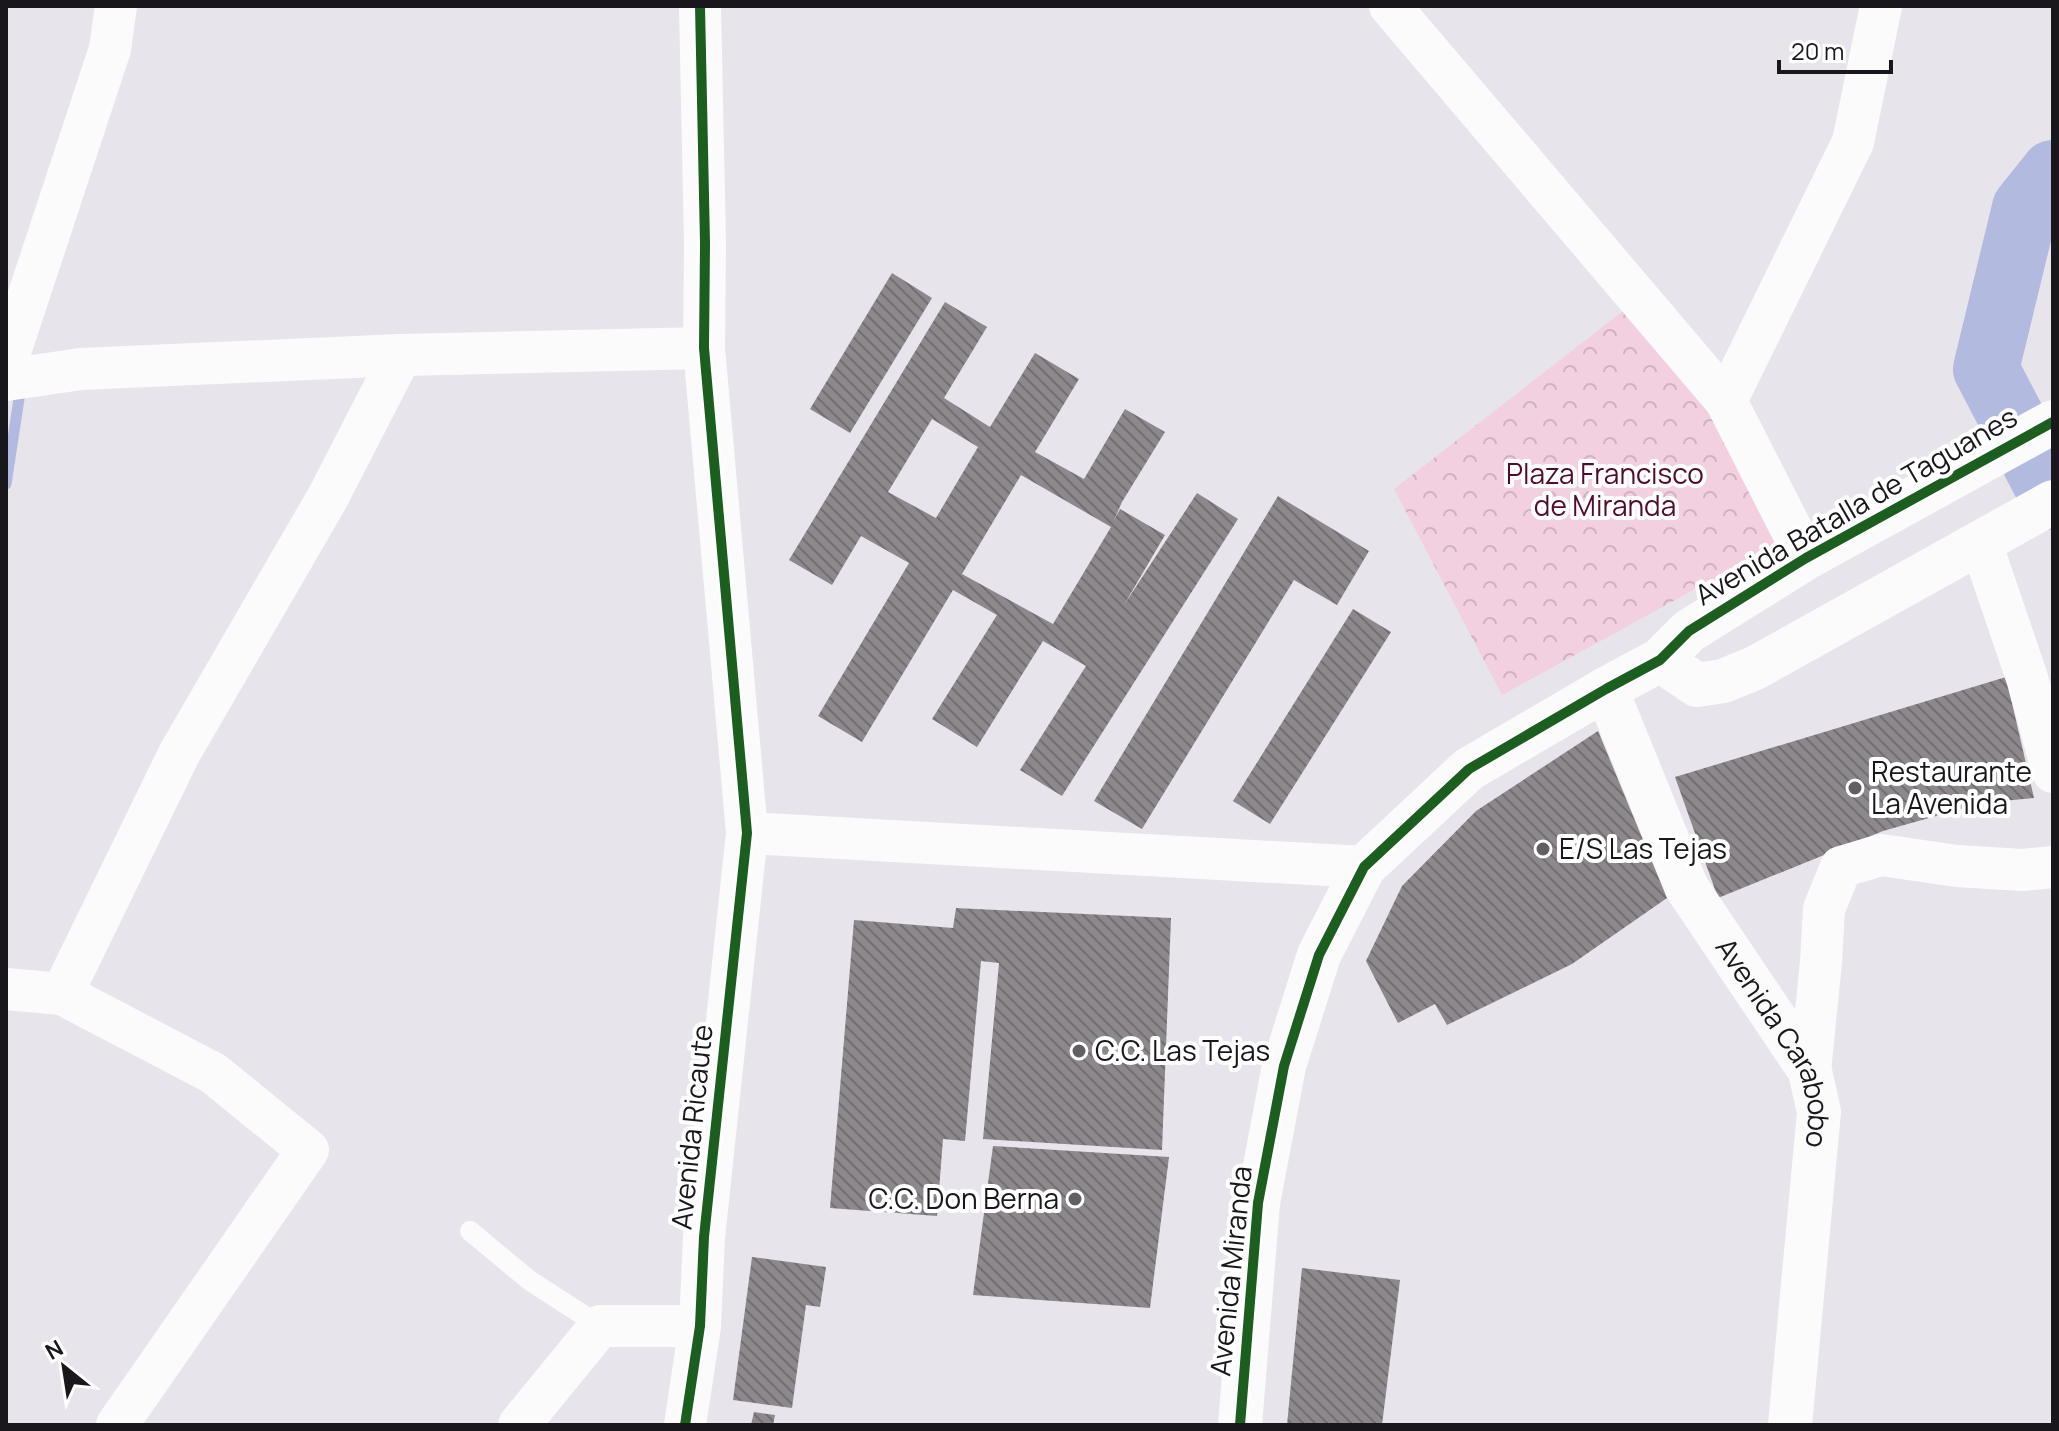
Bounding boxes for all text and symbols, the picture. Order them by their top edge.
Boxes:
scale bar [1779,24,1891,74]
text: 20 m [1791,34,1844,67]
street label: Avenida Batalla de Taguanes [1687,397,2024,613]
park label: Plaza Francisco de Miranda [1506,454,1704,524]
place label: Restaurante La Avenida [1871,752,2032,822]
marker: Restaurante La Avenida [1846,779,1864,797]
place label: E/S Las Tejas [1559,829,1727,867]
marker: E/S Las Tejas [1534,840,1552,858]
street label: Avenida Carabobo [1708,930,1839,1149]
street label: Avenida Ricaute [661,1022,721,1231]
place label: C.C. Las Tejas [1095,1031,1270,1069]
marker: C.C. Las Tejas [1070,1042,1088,1060]
street label: Avenida Miranda [1200,1164,1260,1378]
place label: C.C. Don Berna [869,1179,1059,1217]
marker: C.C. Don Berna [1066,1190,1084,1208]
north arrow [24,1327,104,1407]
text: N [40,1333,68,1367]

